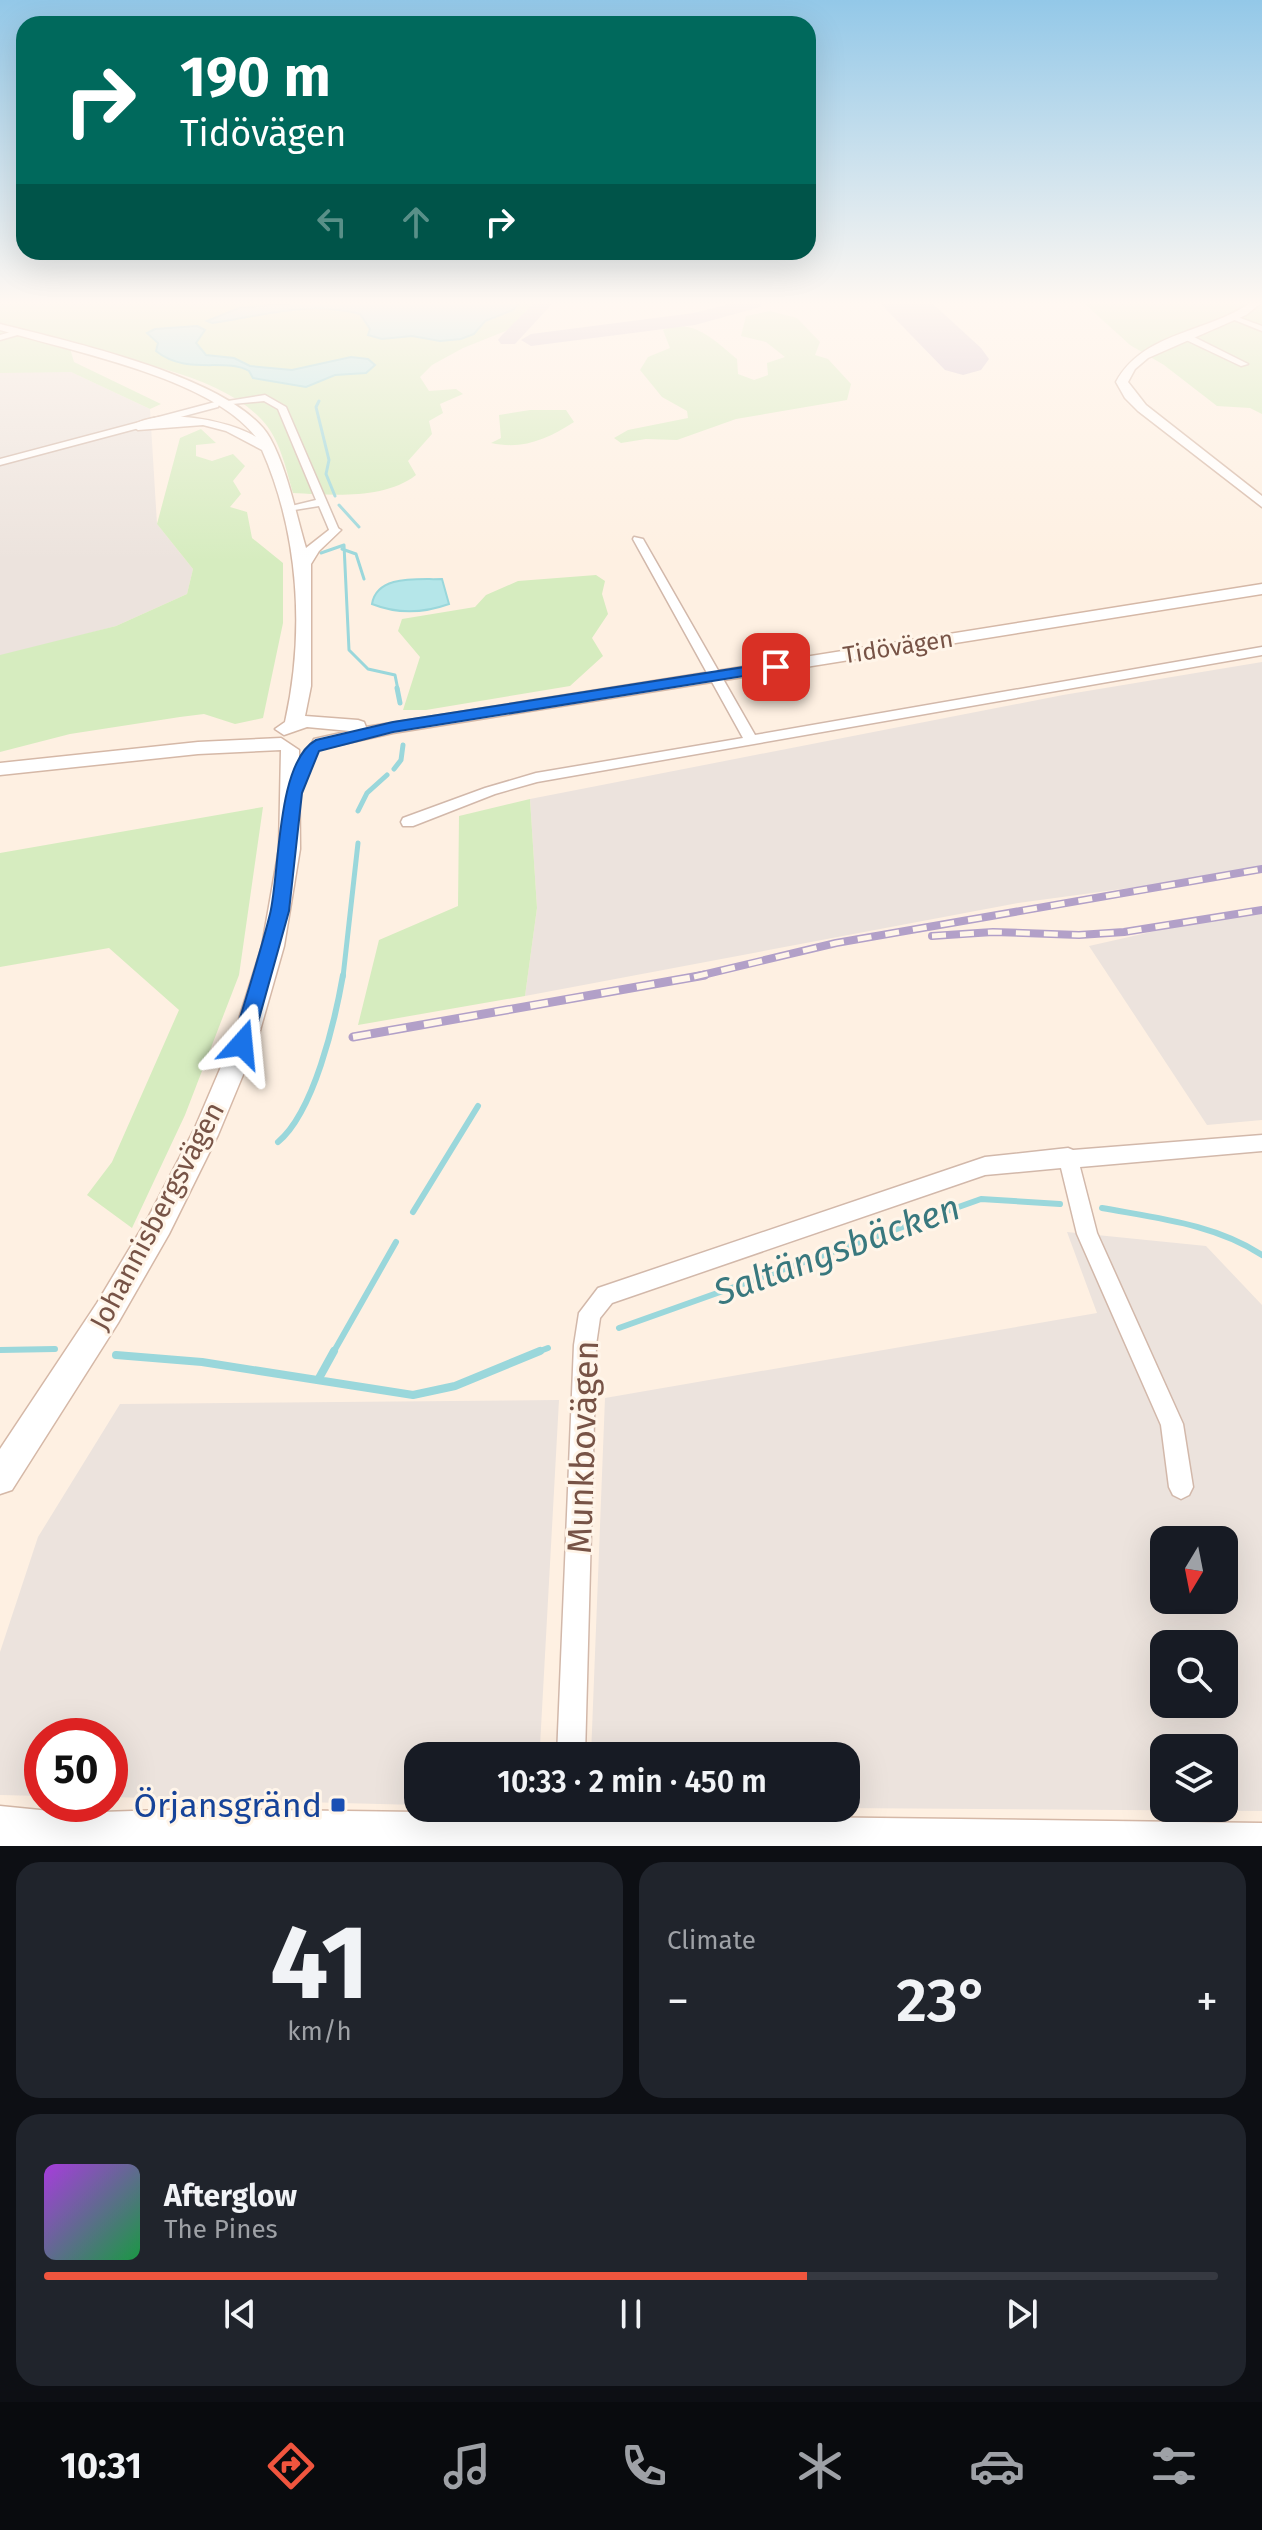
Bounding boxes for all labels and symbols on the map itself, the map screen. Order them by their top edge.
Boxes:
street label: Tidövägen [841,624,955,670]
pin [742,633,810,701]
position arrow [200,1002,284,1086]
street label: Johannisbergsvägen [83,1096,231,1336]
water label: Saltängsbäcken [707,1185,966,1315]
street label: Munkbovägen [559,1340,607,1554]
north arrow [1150,1526,1238,1614]
speed limit sign: 50 [24,1718,128,1822]
place label: Örjansgränd [134,1785,322,1826]
marker: Örjansgränd [329,1796,347,1814]

